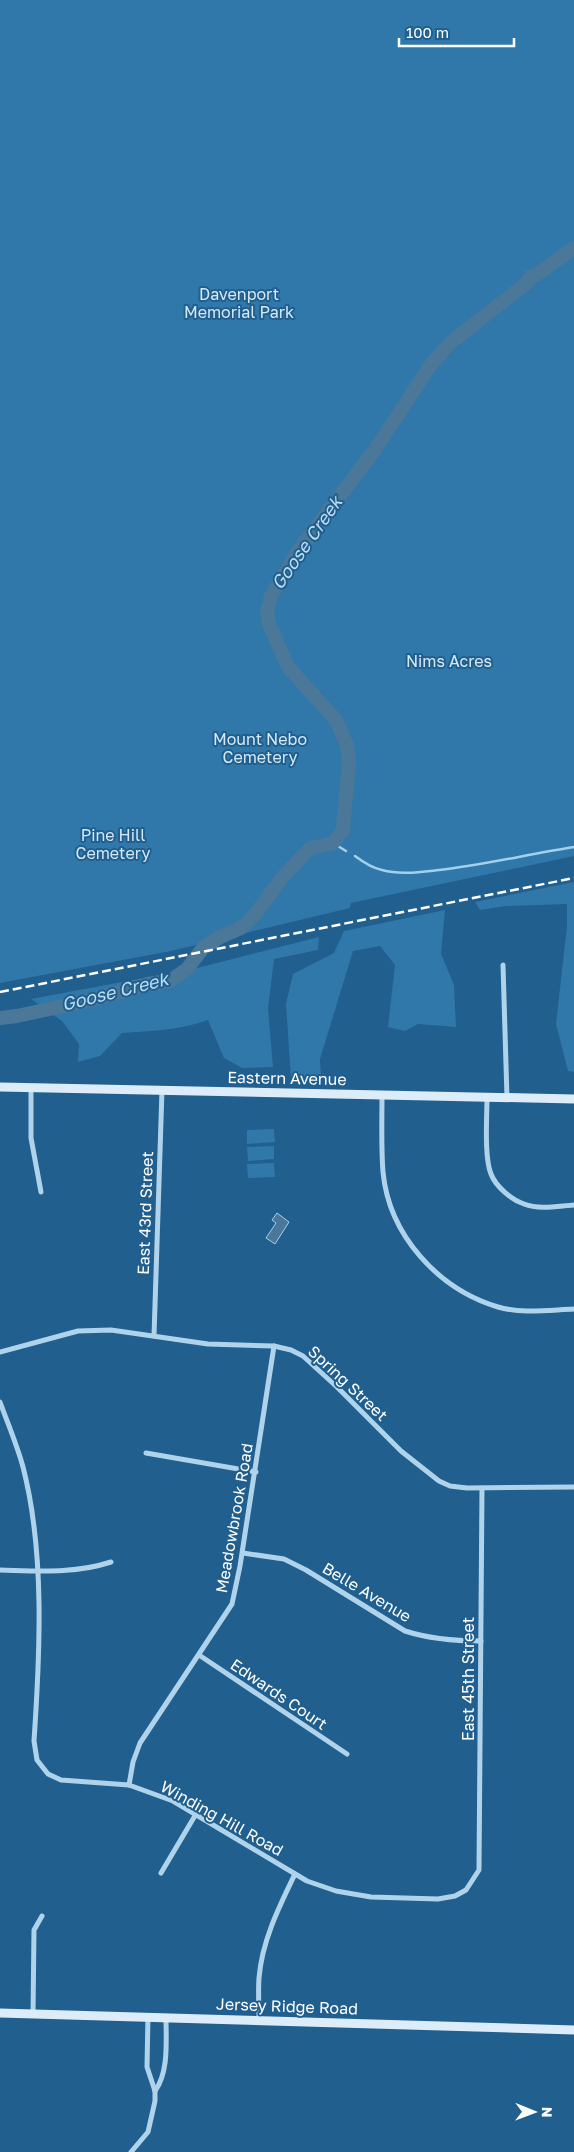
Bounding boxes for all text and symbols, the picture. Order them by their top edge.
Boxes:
scale bar [399,15,514,47]
text: 100 m [406,23,449,41]
park label: Davenport Memorial Park [184,284,294,322]
water label: Goose Creek [266,490,347,593]
park label: Nims Acres [406,651,492,671]
park label: Mount Nebo Cemetery [213,729,307,767]
park label: Pine Hill Cemetery [76,825,151,863]
water label: Goose Creek [59,967,172,1015]
street label: Eastern Avenue [227,1067,347,1089]
street label: East 43rd Street [133,1151,157,1275]
street label: Spring Street [304,1341,392,1425]
street label: Meadowbrook Road [211,1442,257,1594]
street label: Belle Avenue [319,1558,415,1626]
street label: East 45th Street [458,1617,478,1741]
street label: Edwards Court [227,1654,331,1734]
street label: Winding Hill Road [157,1776,287,1860]
street label: Jersey Ridge Road [216,1994,358,2018]
north arrow [509,2087,559,2137]
text: N [539,2107,556,2118]

